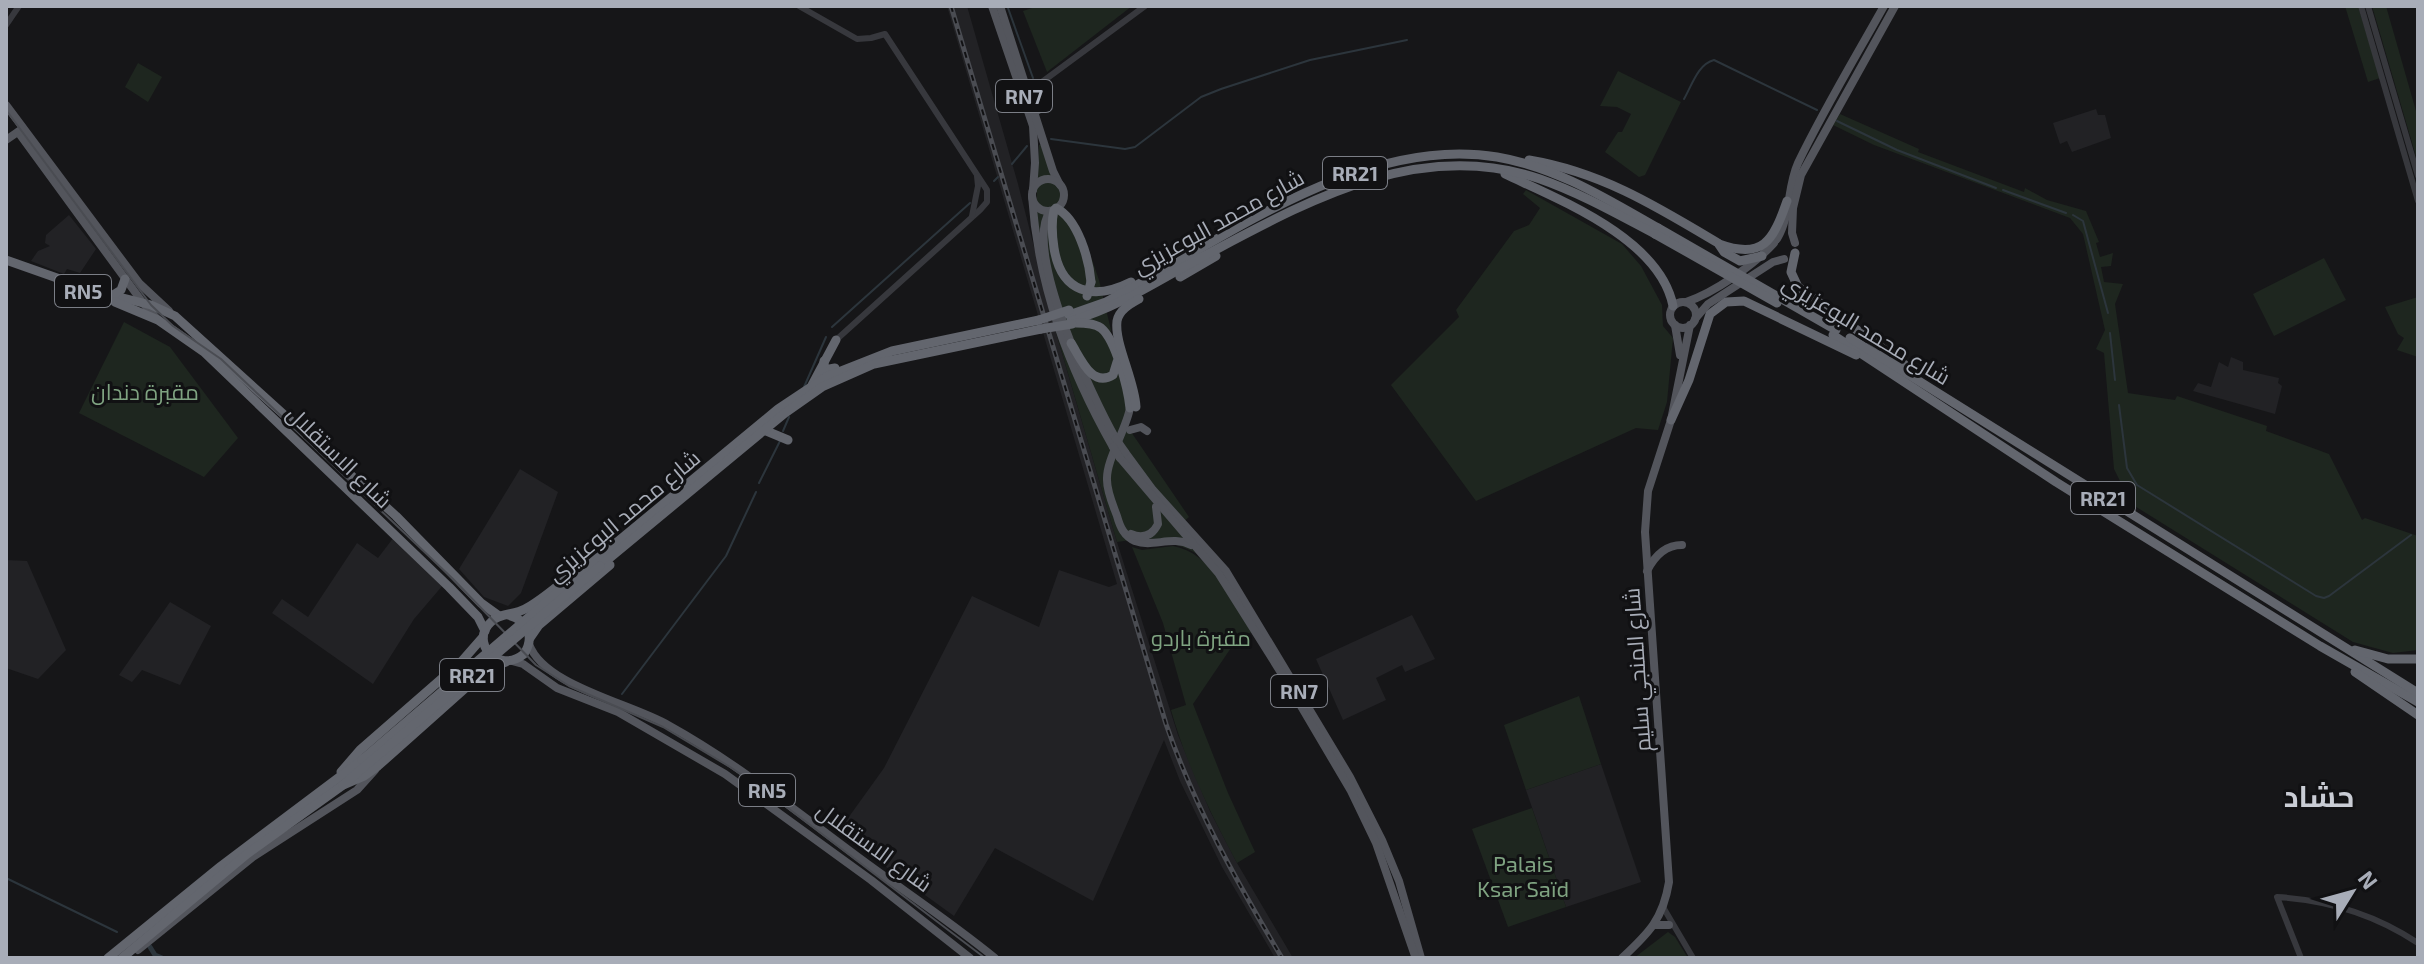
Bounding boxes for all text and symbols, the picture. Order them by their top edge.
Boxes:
road number: RN7 [996,80,1052,112]
road number: RR21 [1323,157,1387,189]
street label: شارع محمد البوعزيزي [1128,163,1310,283]
street label: شارع محمد البوعزيزي [1776,269,1956,394]
road number: RN5 [55,275,111,307]
park label: مقبرة دندان [91,378,199,405]
street label: شارع الاستقلال [280,399,398,515]
street label: شارع محمد البوعزيزي [541,444,708,590]
road number: RR21 [2071,482,2135,514]
street label: شارع المنجي سليم [1617,587,1660,753]
park label: مقبرة باردو [1151,624,1251,651]
road number: RR21 [440,659,504,691]
road number: RN7 [1271,675,1327,707]
road number: RN5 [739,774,795,806]
district label: حشاد [2284,777,2354,813]
street label: شارع الاستقلال [811,796,938,899]
park label: Palais Ksar Saïd [1477,850,1569,901]
north arrow [2312,852,2392,932]
text: N [2354,865,2384,894]

